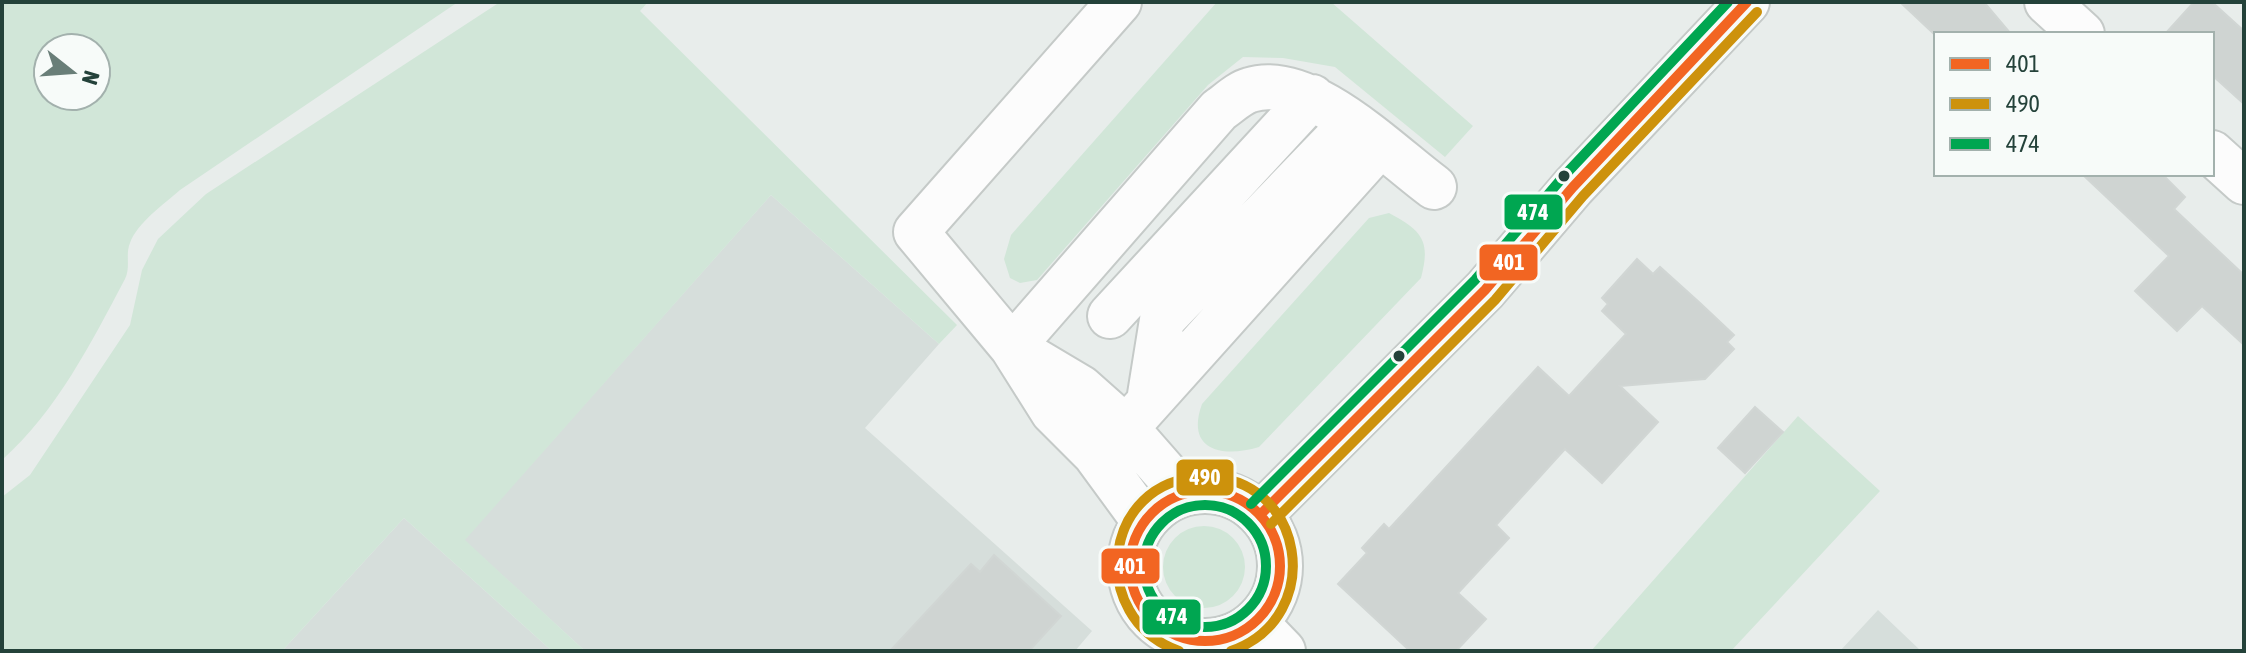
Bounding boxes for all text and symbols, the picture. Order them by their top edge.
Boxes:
north arrow [32,32,112,112]
legend [1934,32,2214,176]
text: 401 [2006,50,2040,77]
text: N [77,68,105,88]
text: 490 [2006,90,2040,117]
text: 474 [2006,130,2040,157]
unlabelled marker [1556,168,1572,184]
line badge: 474 [1503,193,1564,231]
text: 474 [1516,199,1549,225]
line badge: 401 [1478,243,1539,282]
text: 401 [1492,249,1525,275]
unlabelled marker [1391,348,1407,364]
line badge: 490 [1175,458,1235,497]
text: 490 [1188,464,1221,490]
line badge: 401 [1100,547,1161,585]
text: 401 [1113,553,1146,579]
line badge: 474 [1141,598,1202,636]
text: 474 [1155,603,1188,629]

